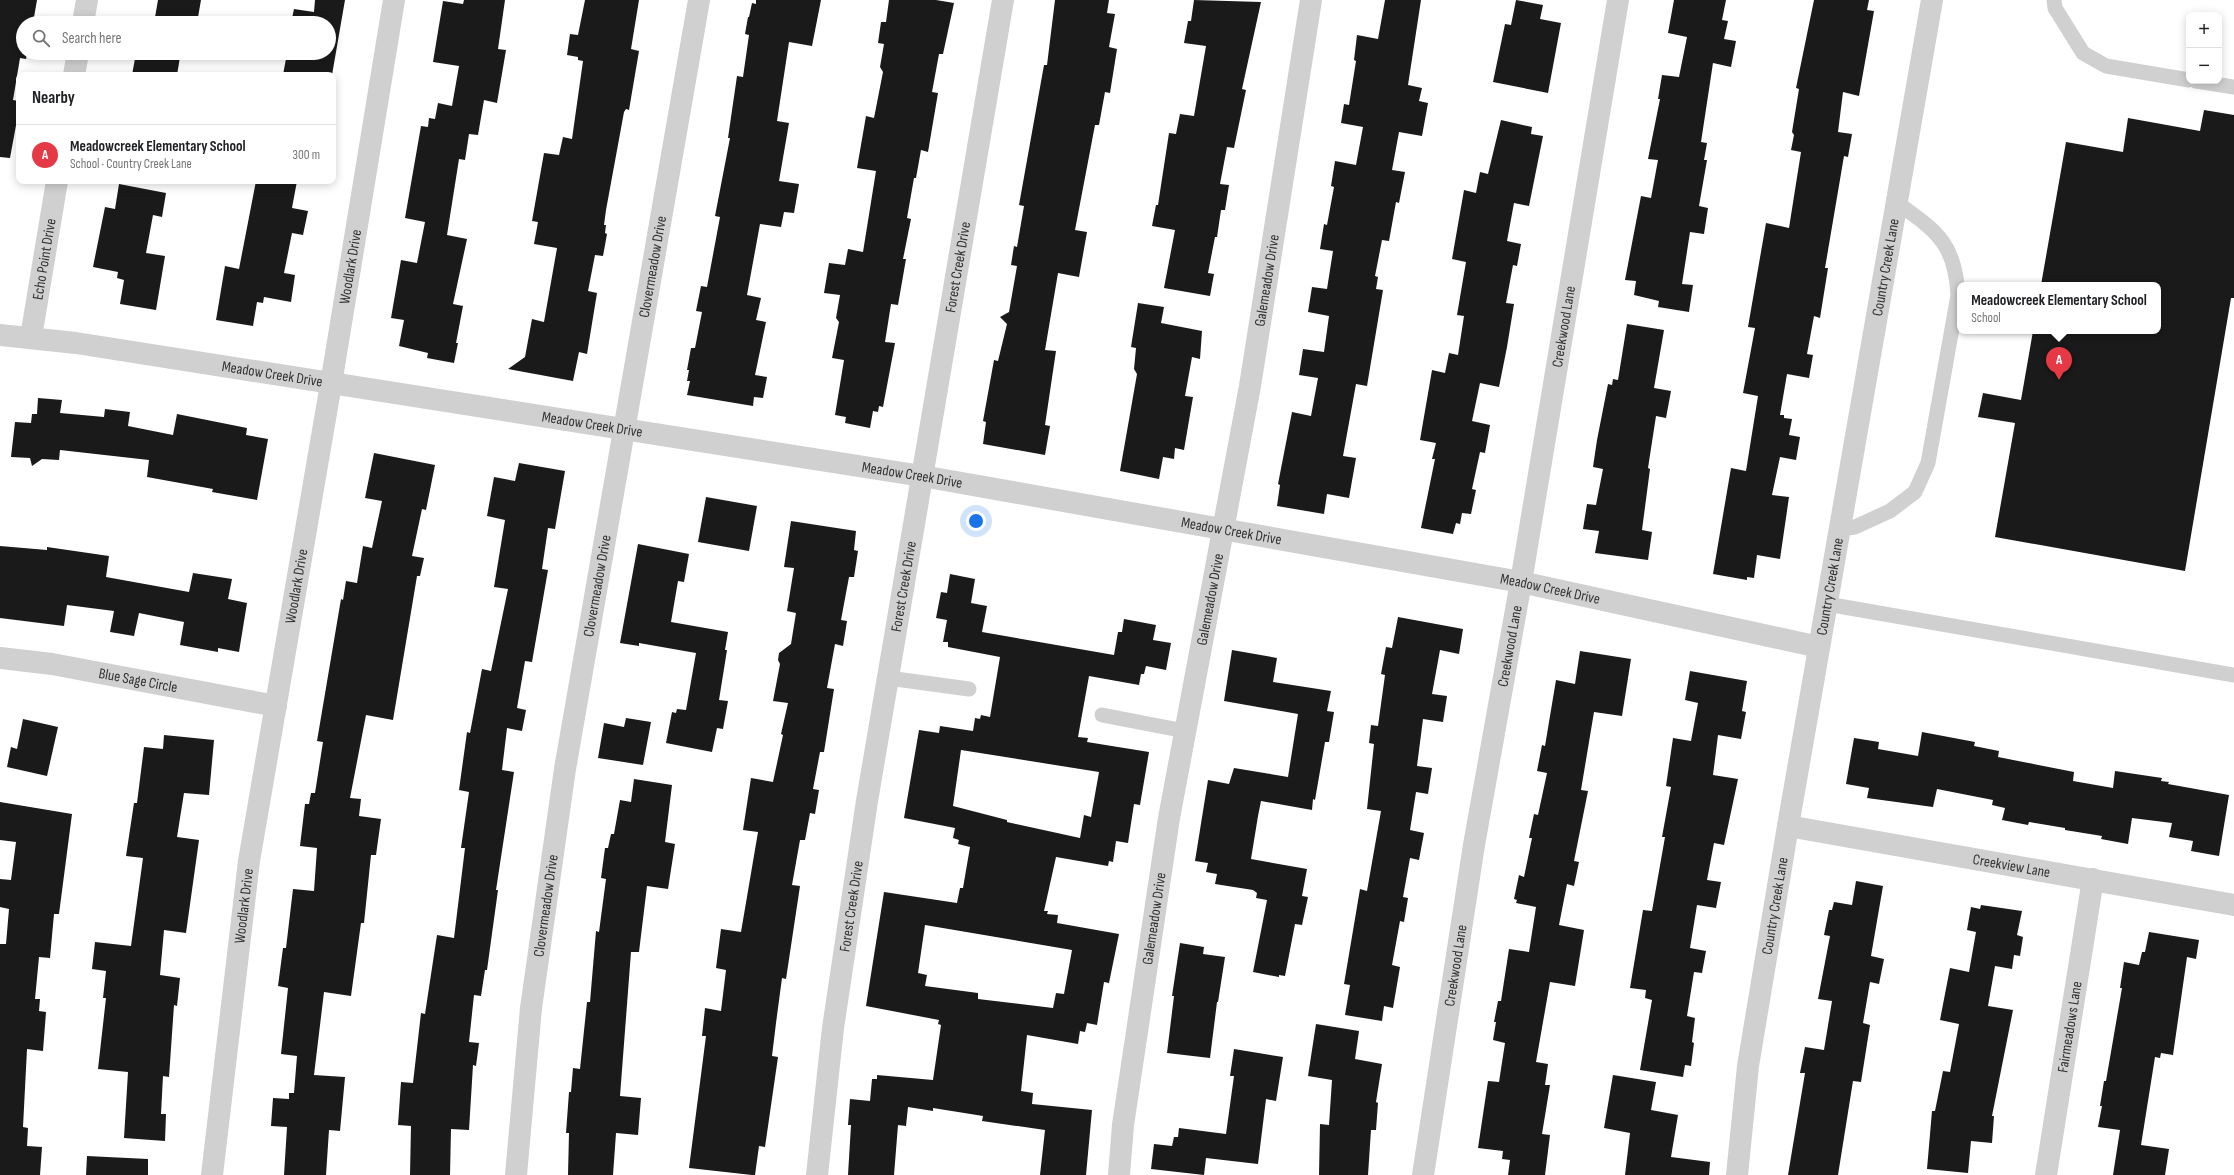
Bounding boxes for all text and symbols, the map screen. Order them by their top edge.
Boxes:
map controls [2186,12,2222,84]
button: + [2186,12,2222,48]
search box [16,16,336,60]
icon: search [30,27,52,49]
text: Search here [62,29,122,48]
button: − [2186,48,2222,84]
text: Nearby [32,88,75,108]
text: Meadowcreek Elementary School [70,137,246,156]
text: A [42,147,48,163]
text: 300 m [293,147,320,163]
text: School · Country Creek Lane [70,156,192,172]
street label: Clovermeadow Drive [634,214,671,319]
street label: Echo Point Drive [28,217,60,301]
street label: Country Creek Lane [1868,217,1903,318]
street label: Forest Creek Drive [941,220,975,314]
street label: Woodlark Drive [335,228,366,306]
street label: Galemeadow Drive [1250,233,1283,328]
popup [1957,282,2161,334]
street label: Creekwood Lane [1547,284,1580,369]
text: Meadowcreek Elementary School [1971,291,2147,310]
text: School [1971,310,2001,326]
pin: A [2046,347,2072,380]
street label: Meadow Creek Drive [220,357,324,391]
street label: Meadow Creek Drive [541,407,644,441]
street label: Meadow Creek Drive [861,457,964,493]
your location [966,511,986,531]
street label: Meadow Creek Drive [1180,513,1283,549]
street label: Clovermeadow Drive [579,533,615,638]
street label: Country Creek Lane [1812,536,1848,637]
street label: Forest Creek Drive [886,540,920,633]
street label: Woodlark Drive [280,547,312,625]
street label: Galemeadow Drive [1192,552,1228,647]
street label: Meadow Creek Drive [1499,569,1602,608]
street label: Creekwood Lane [1493,604,1526,688]
street label: Blue Sage Circle [97,663,179,697]
street label: Creekview Lane [1971,849,2052,882]
street label: Clovermeadow Drive [529,853,562,958]
street label: Country Creek Lane [1757,856,1792,956]
street label: Forest Creek Drive [835,859,867,953]
street label: Woodlark Drive [230,867,258,944]
street label: Galemeadow Drive [1138,871,1170,966]
street label: Creekwood Lane [1440,923,1471,1008]
street label: Fairmeadows Lane [2053,980,2086,1074]

